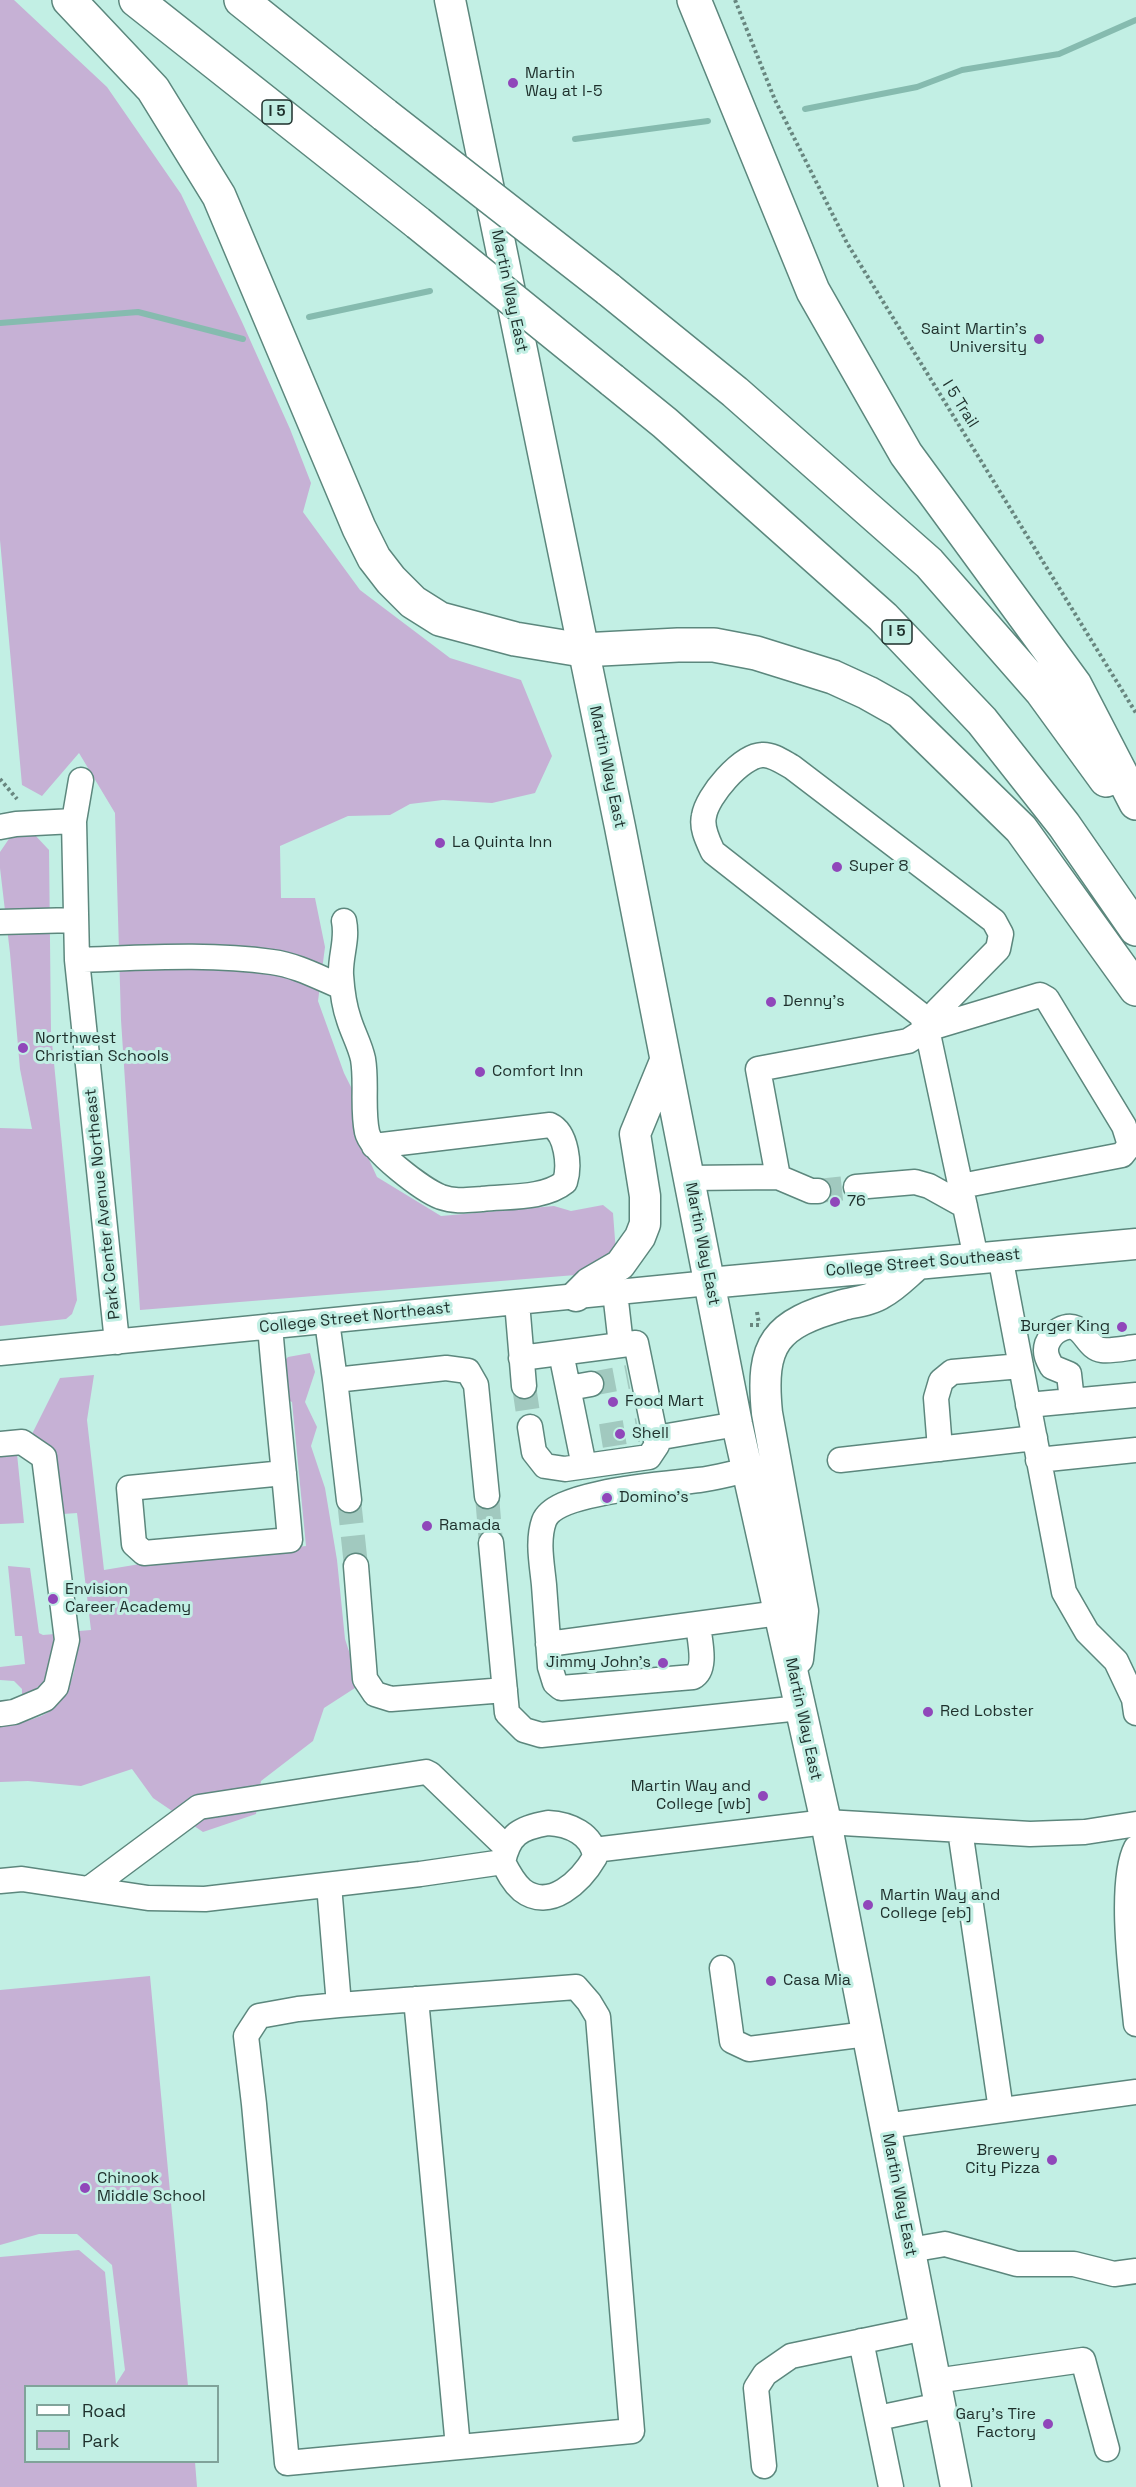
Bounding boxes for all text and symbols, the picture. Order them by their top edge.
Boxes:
place label: Martin Way at I-5 [525,64,603,102]
marker: Martin Way at I-5 [506,76,520,90]
road number: I 5 [262,100,292,124]
street label: Martin Way East [487,228,531,354]
place label: Saint Martin's University [921,320,1027,358]
marker: Saint Martin's University [1032,332,1046,346]
street label: I 5 Trail [938,377,982,431]
road number: I 5 [882,620,912,644]
street label: Martin Way East [585,704,629,830]
place label: La Quinta Inn [452,833,552,853]
marker: La Quinta Inn [433,836,447,850]
place label: Super 8 [849,857,908,877]
marker: Super 8 [830,860,844,874]
place label: Denny's [783,992,845,1012]
marker: Denny's [764,995,778,1009]
place label: Northwest Christian Schools [35,1029,169,1067]
marker: Northwest Christian Schools [16,1041,30,1055]
place label: Comfort Inn [492,1062,583,1082]
marker: Comfort Inn [473,1065,487,1079]
street label: Park Center Avenue Northeast [81,1088,125,1320]
street label: Martin Way East [681,1181,723,1307]
place label: 76 [847,1192,866,1212]
marker: 76 [828,1195,842,1209]
street label: College Street Southeast [825,1245,1021,1281]
street label: College Street Northeast [258,1298,452,1338]
place label: Burger King [1020,1317,1110,1337]
marker: Burger King [1115,1320,1129,1334]
place label: Food Mart [625,1392,704,1412]
marker: Food Mart [606,1395,620,1409]
place label: Shell [632,1424,669,1444]
marker: Shell [613,1427,627,1441]
place label: Domino's [619,1488,689,1508]
marker: Domino's [600,1491,614,1505]
place label: Ramada [439,1516,501,1536]
marker: Ramada [420,1519,434,1533]
place label: Envision Career Academy [65,1580,191,1618]
marker: Envision Career Academy [46,1592,60,1606]
place label: Jimmy John's [546,1653,651,1673]
marker: Jimmy John's [656,1656,670,1670]
street label: Martin Way East [781,1656,825,1782]
place label: Red Lobster [940,1702,1034,1722]
marker: Red Lobster [921,1705,935,1719]
place label: Martin Way and College [wb] [631,1777,751,1815]
marker: Martin Way and College [wb] [756,1789,770,1803]
place label: Martin Way and College [eb] [880,1886,1000,1924]
marker: Martin Way and College [eb] [861,1898,875,1912]
place label: Casa Mia [783,1971,851,1991]
marker: Casa Mia [764,1974,778,1988]
street label: Martin Way East [878,2132,920,2258]
place label: Brewery City Pizza [965,2141,1040,2179]
marker: Brewery City Pizza [1045,2153,1059,2167]
place label: Chinook Middle School [97,2169,206,2207]
marker: Chinook Middle School [78,2181,92,2195]
legend [24,2385,219,2463]
text: Road [82,2399,126,2422]
place label: Gary's Tire Factory [956,2405,1036,2443]
marker: Gary's Tire Factory [1041,2417,1055,2431]
text: Park [82,2429,119,2452]

